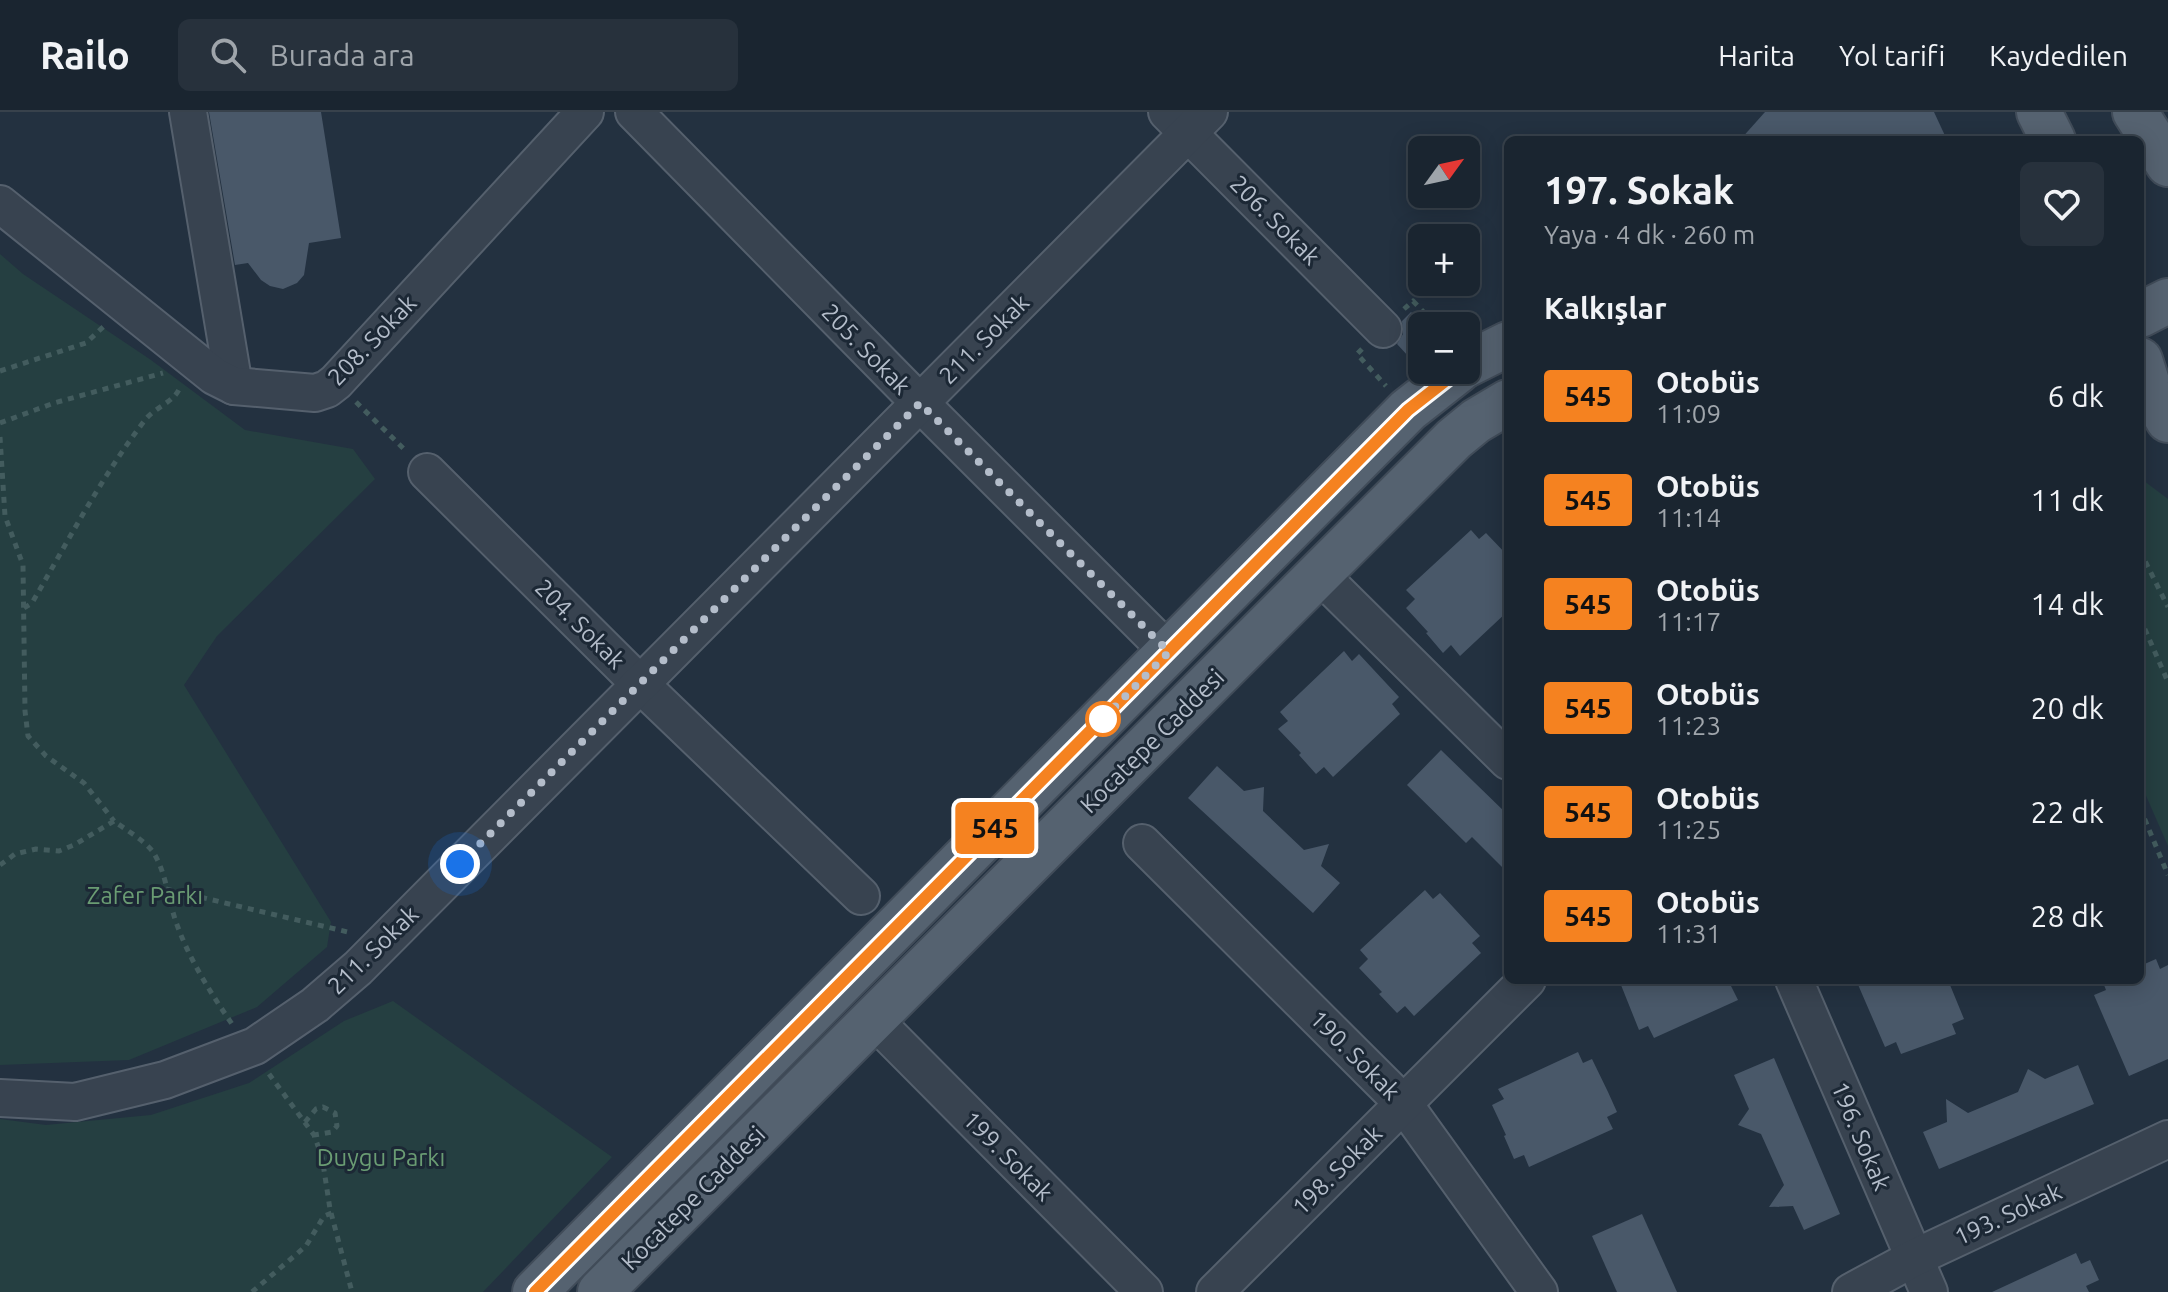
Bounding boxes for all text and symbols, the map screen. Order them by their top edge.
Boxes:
search box [178,19,738,91]
icon: search [206,33,250,77]
text: Railo [40,34,130,76]
text: Burada ara [270,38,415,72]
text: Harita [1718,40,1795,71]
text: Yol tarifi [1839,40,1945,71]
text: Kaydedilen [1989,40,2128,71]
north arrow [1408,136,1480,208]
map controls [1408,136,1480,384]
button: heart [2020,162,2104,246]
text: 197. Sokak [1544,169,1734,211]
street label: 206. Sokak [1225,170,1325,270]
text: Yaya · 4 dk · 260 m [1544,220,1755,249]
button: + [1408,224,1480,296]
street label: 208. Sokak [322,289,422,391]
street label: 211. Sokak [934,289,1034,389]
text: Kalkışlar [1544,291,1667,325]
street label: 205. Sokak [816,298,916,400]
button: − [1408,312,1480,384]
text: Otobüs [1656,365,1760,399]
text: 6 dk [2048,379,2104,413]
text: 545 [1564,380,1612,411]
text: 11:09 [1656,399,1721,428]
text: Otobüs [1656,469,1760,503]
text: 11 dk [2031,483,2104,517]
text: 545 [1564,484,1612,515]
text: 11:14 [1656,503,1721,532]
text: Otobüs [1656,573,1760,607]
street label: 204. Sokak [530,574,630,674]
text: 14 dk [2031,587,2104,621]
text: 545 [1564,588,1612,619]
text: 11:17 [1656,607,1721,636]
street label: Kocatepe Caddesi [1075,664,1229,818]
text: Otobüs [1656,677,1760,711]
text: 20 dk [2031,691,2104,725]
text: 545 [1564,692,1612,723]
unlabelled marker [1086,702,1120,736]
text: 11:23 [1656,711,1721,740]
text: Otobüs [1656,781,1760,815]
text: 22 dk [2031,795,2104,829]
text: 545 [1564,796,1612,827]
line badge: 545 [949,802,1041,854]
text: 545 [971,812,1019,843]
text: 11:25 [1656,815,1721,844]
your location [440,844,480,884]
park label: Zafer Parkı [87,882,203,909]
text: Otobüs [1656,885,1760,919]
text: 28 dk [2031,899,2104,933]
street label: 211. Sokak [322,900,424,1000]
text: 545 [1564,900,1612,931]
text: 11:31 [1656,919,1721,948]
street label: 190. Sokak [1305,1005,1405,1105]
street label: 196. Sokak [1826,1078,1896,1194]
street label: 199. Sokak [958,1106,1058,1206]
street label: 198. Sokak [1287,1120,1387,1220]
street label: Kocatepe Caddesi [616,1121,770,1275]
park label: Duygu Parkı [317,1144,445,1171]
street label: 193. Sokak [1950,1177,2066,1251]

